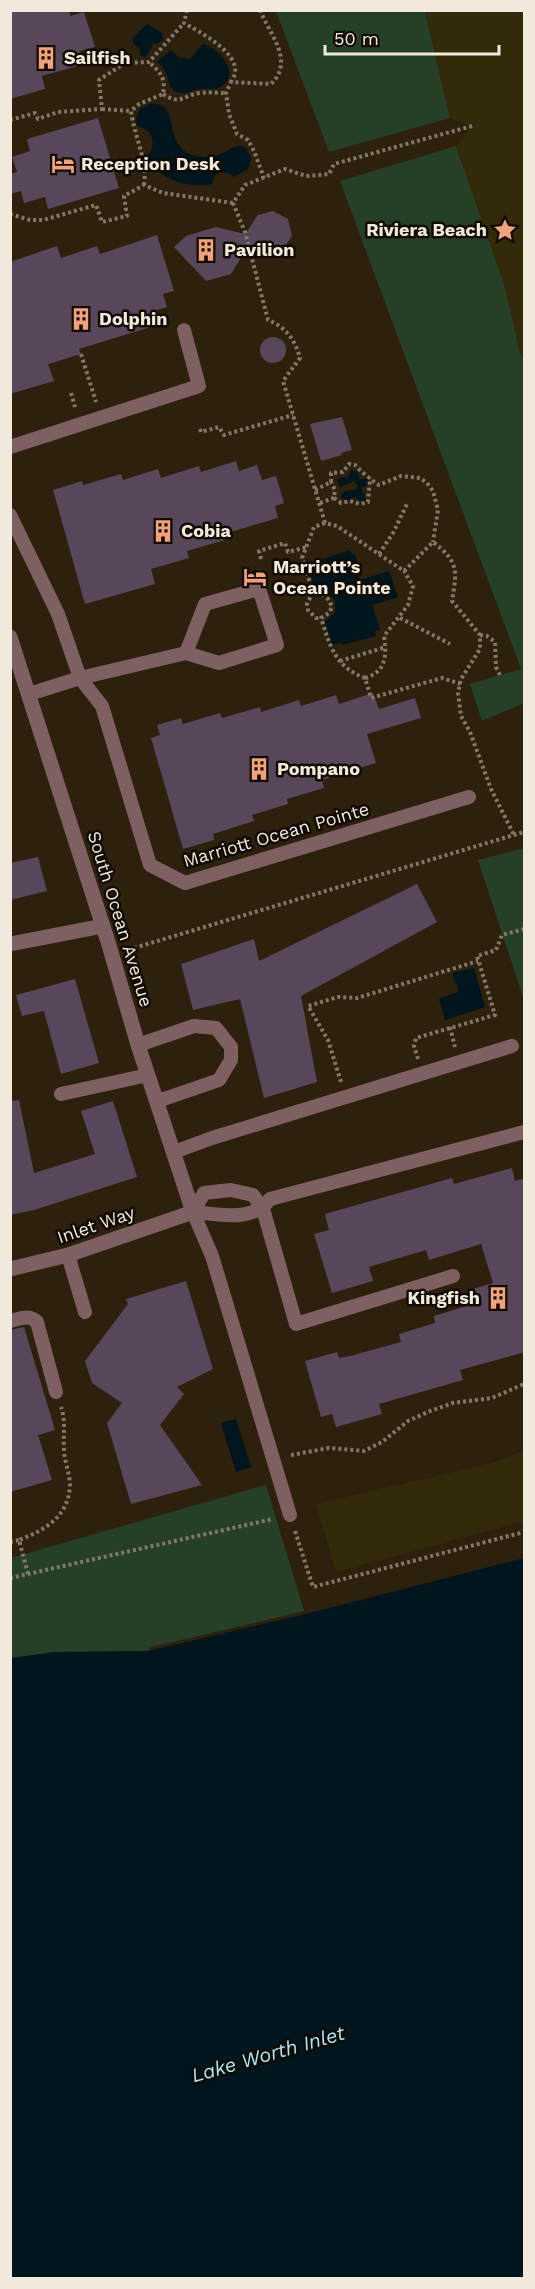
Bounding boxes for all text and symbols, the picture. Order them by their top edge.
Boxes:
scale bar [325,18,499,56]
text: 50 m [334,28,379,49]
building icon: Sailfish [33,45,59,71]
place label: Sailfish [64,47,131,68]
hotel icon: Reception Desk [50,151,76,177]
place label: Reception Desk [81,153,221,174]
place icon: Riviera Beach [492,217,518,243]
place label: Riviera Beach [366,219,487,240]
building icon: Pavilion [193,237,219,263]
place label: Pavilion [224,239,294,260]
building icon: Dolphin [68,306,94,332]
place label: Dolphin [99,308,167,329]
building icon: Cobia [150,518,176,544]
place label: Cobia [181,520,232,541]
place label: Marriott’s Ocean Pointe [273,556,391,598]
hotel icon: Marriott’s Ocean Pointe [242,564,268,590]
building icon: Pompano [246,756,272,782]
place label: Pompano [277,758,360,779]
street label: Marriott Ocean Pointe [180,798,371,871]
street label: South Ocean Avenue [84,828,157,1009]
street label: Inlet Way [54,1201,138,1248]
building icon: Kingfish [485,1285,511,1311]
place label: Kingfish [408,1287,480,1308]
water label: Lake Worth Inlet [189,2020,348,2087]

